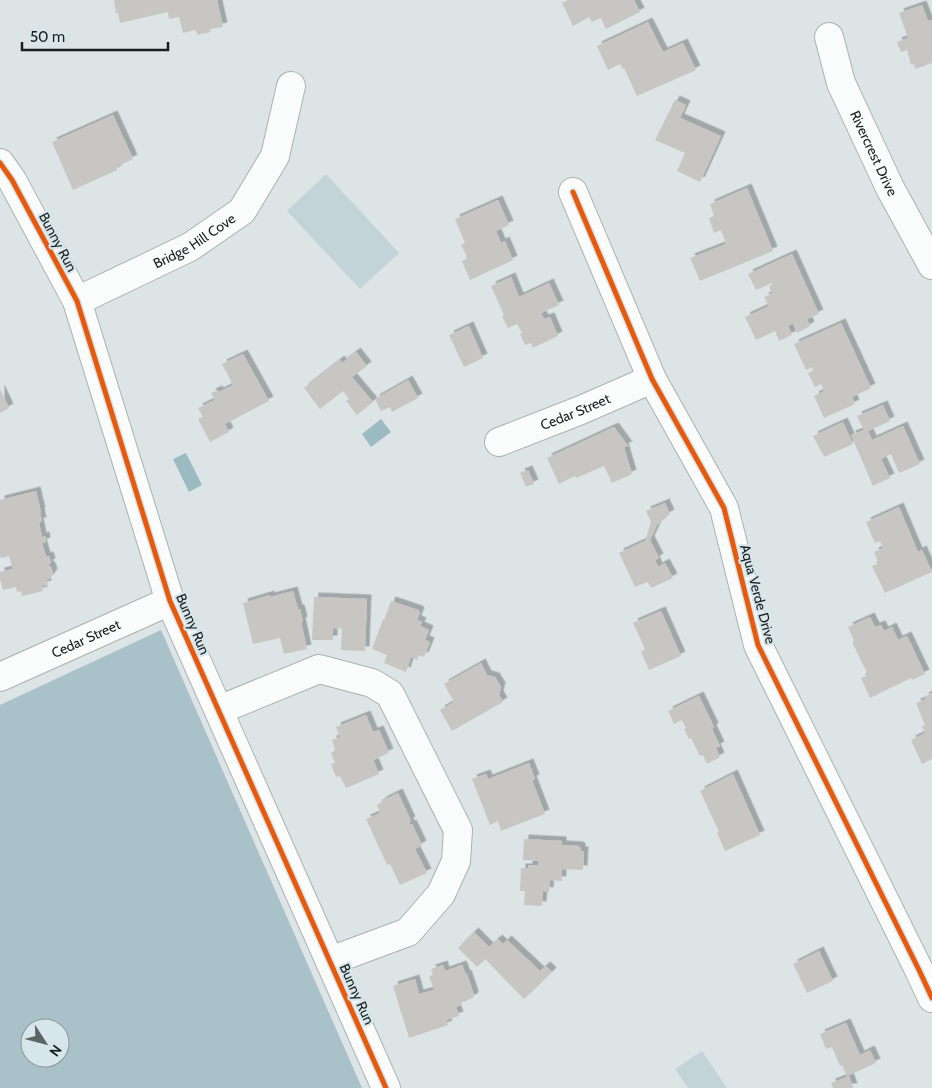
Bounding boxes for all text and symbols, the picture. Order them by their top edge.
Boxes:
scale bar [22,20,169,52]
text: 50 m [30,28,65,46]
street label: Rivercrest Drive [846,108,902,199]
street label: Bunny Run [35,209,81,275]
street label: Bridge Hill Cove [150,209,239,272]
street label: Cedar Street [538,389,613,434]
street label: Aqua Verde Drive [736,542,780,646]
street label: Bunny Run [172,591,214,657]
street label: Cedar Street [48,615,123,662]
street label: Bunny Run [336,961,378,1027]
north arrow [20,1018,70,1068]
text: N [45,1041,66,1060]

